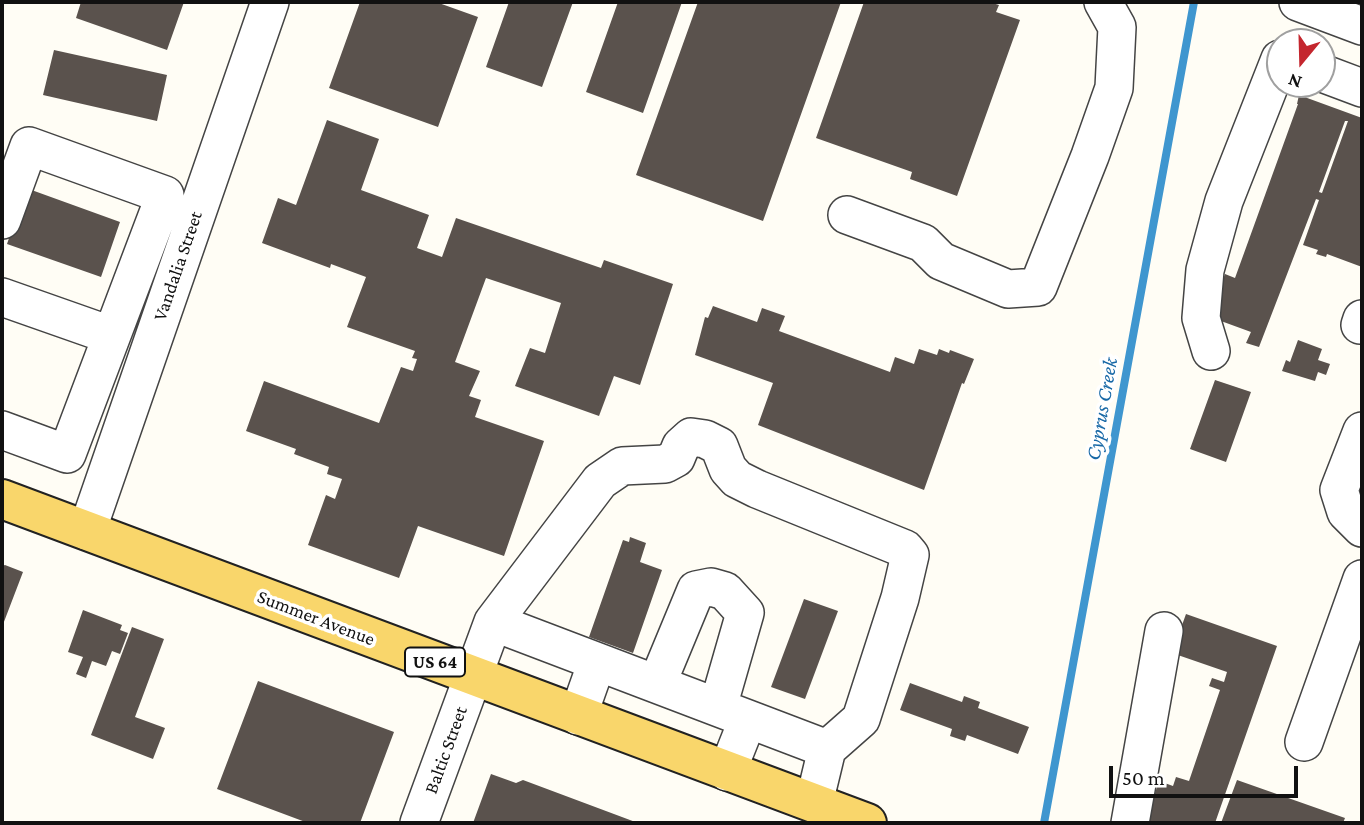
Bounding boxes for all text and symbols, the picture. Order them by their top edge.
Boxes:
north arrow [1266,28,1336,98]
text: N [1285,69,1304,93]
street label: Vandalia Street [149,208,207,324]
water label: Cyprus Creek [1081,356,1123,462]
street label: Summer Avenue [254,585,378,651]
road number: US 64 [405,648,465,676]
street label: Baltic Street [420,703,472,797]
scale bar [1112,752,1301,796]
text: 50 m [1122,766,1165,790]

